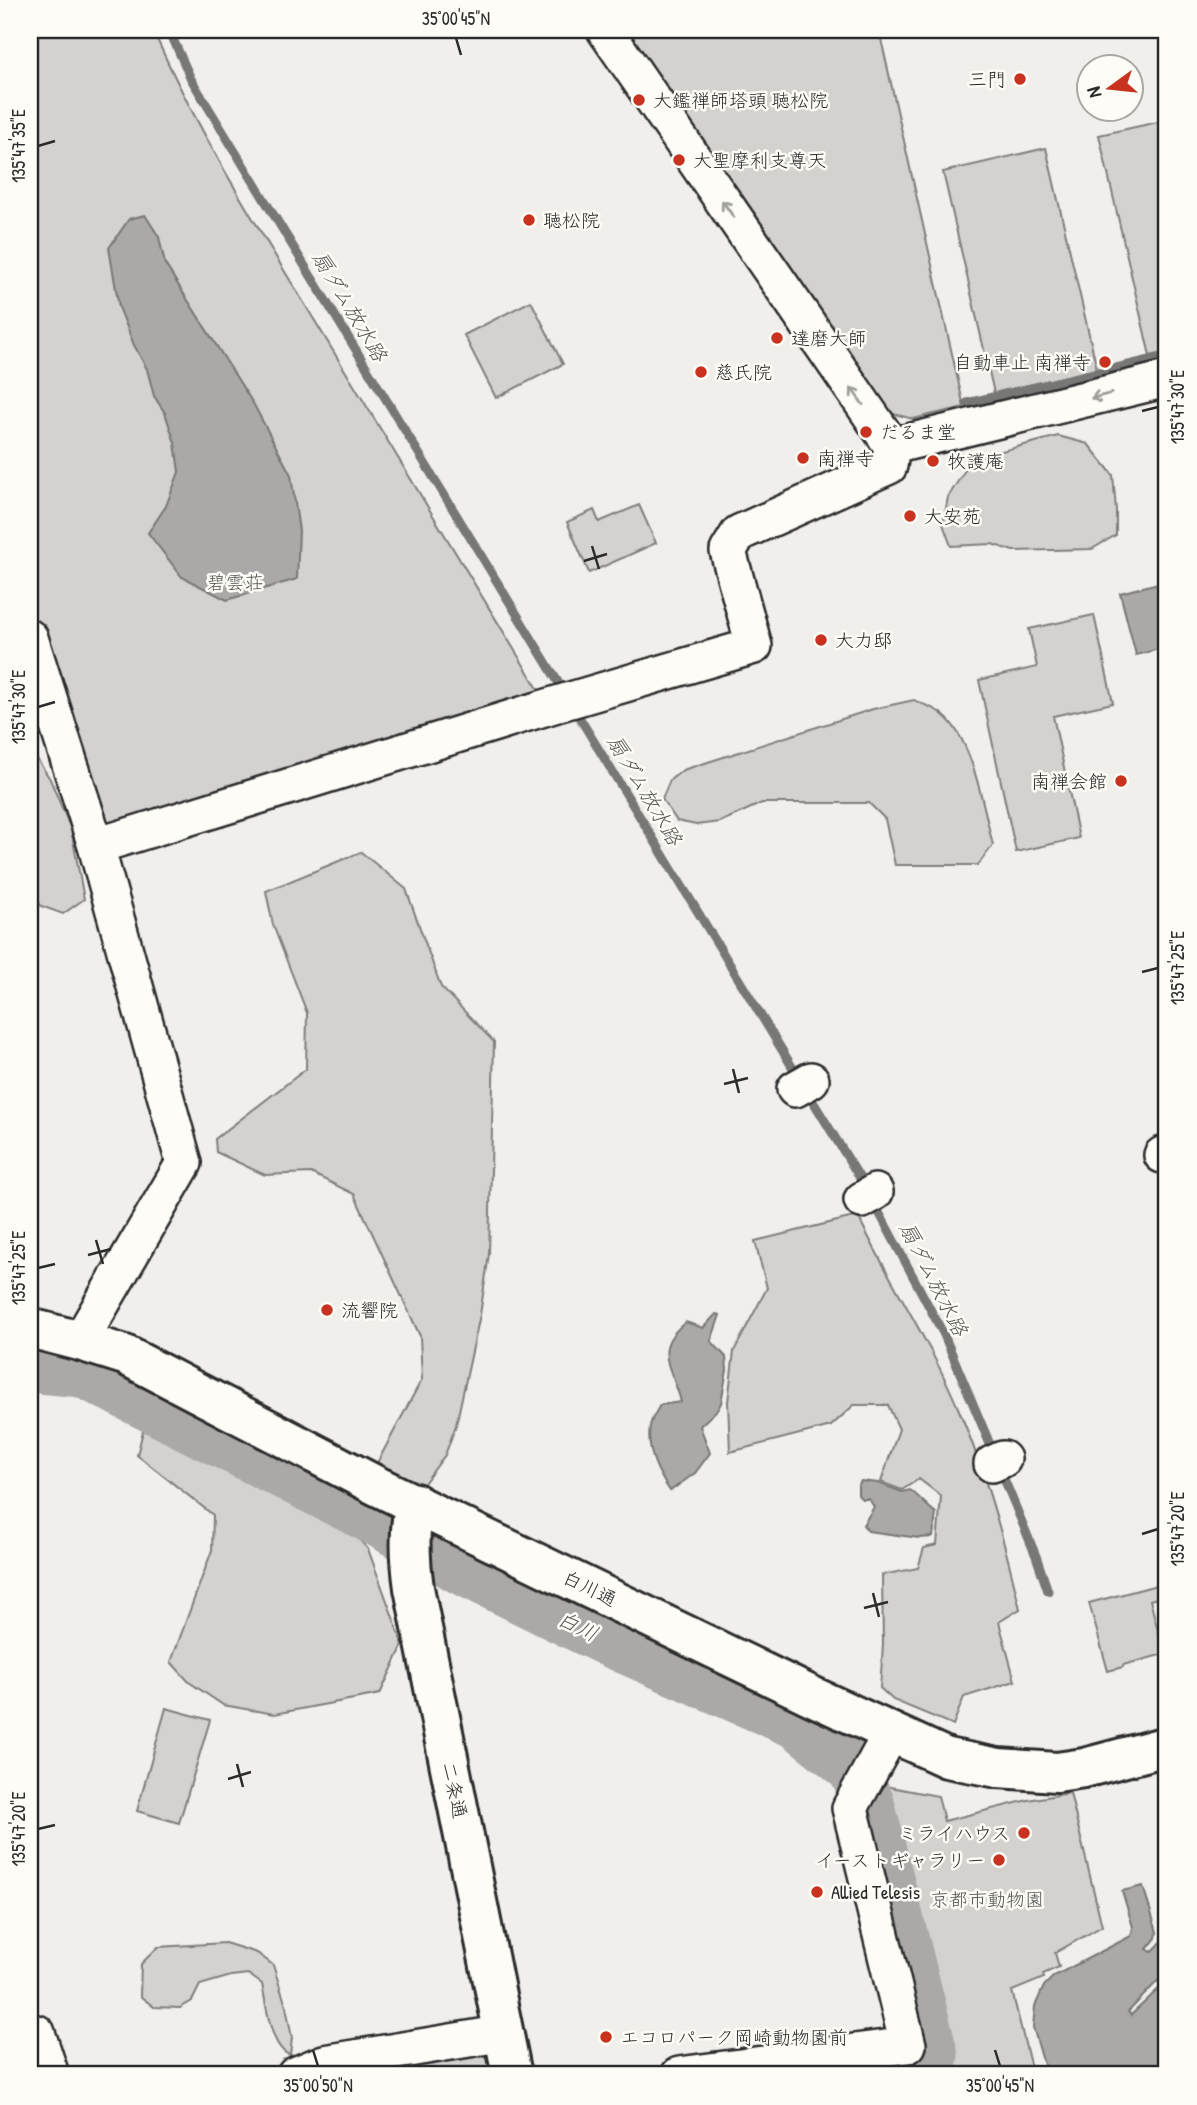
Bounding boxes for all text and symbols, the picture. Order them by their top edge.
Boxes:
text: 35°00'45"N [422,6,490,31]
north arrow [1074,52,1144,122]
place label: 三門 [968,66,1006,92]
marker: 三門 [1012,71,1028,87]
text: N [1080,84,1107,101]
place label: 大鑑禅師塔頭 聴松院 [653,87,828,113]
marker: 大鑑禅師塔頭 聴松院 [631,92,647,108]
text: 135°47'35"E [6,109,31,183]
place label: 大聖摩利支尊天 [693,147,826,173]
marker: 大聖摩利支尊天 [671,152,687,168]
one-way arrow [721,200,735,219]
place label: 聴松院 [543,207,600,233]
marker: 聴松院 [521,212,537,228]
water label: 扇ダム放水路 [306,245,395,368]
place label: 達磨大師 [791,325,867,351]
marker: 達磨大師 [769,330,785,346]
place label: 自動車止 南禅寺 [954,349,1091,375]
marker: 自動車止 南禅寺 [1097,354,1113,370]
place label: 慈氏院 [715,359,772,385]
marker: 慈氏院 [693,364,709,380]
text: 135°47'30"E [1165,370,1190,444]
one-way arrow [850,387,864,406]
one-way arrow [1090,389,1113,403]
place label: だるま堂 [880,419,956,445]
marker: だるま堂 [858,424,874,440]
place label: 南禅寺 [817,445,874,471]
place label: 牧護庵 [947,448,1004,474]
marker: 南禅寺 [795,450,811,466]
marker: 牧護庵 [925,453,941,469]
place label: 大安苑 [924,503,981,529]
marker: 大安苑 [902,508,918,524]
park label: 碧雲荘 [206,569,264,595]
place label: 大力邸 [835,627,892,653]
marker: 大力邸 [813,632,829,648]
text: 135°47'30"E [6,670,31,744]
water label: 扇ダム放水路 [601,729,690,852]
place label: 南禅会館 [1031,768,1107,794]
marker: 南禅会館 [1113,773,1129,789]
text: 135°47'25"E [1165,931,1190,1005]
water label: 扇ダム放水路 [893,1217,976,1342]
text: 135°47'25"E [6,1231,31,1305]
place label: 流響院 [341,1297,398,1323]
marker: 流響院 [319,1302,335,1318]
text: 135°47'20"E [1165,1492,1190,1566]
street label: 白川通 [559,1564,621,1612]
water label: 白川 [553,1604,603,1648]
street label: 二条通 [436,1759,474,1821]
text: 135°47'20"E [6,1792,31,1866]
place label: ミライハウス [898,1820,1010,1846]
marker: ミライハウス [1016,1825,1032,1841]
place label: イーストギャラリー [815,1847,985,1873]
marker: イーストギャラリー [991,1852,1007,1868]
place label: Allied Telesis [831,1879,920,1905]
marker: Allied Telesis [809,1884,825,1900]
park label: 京都市動物園 [930,1886,1044,1912]
place label: エコロパーク岡崎動物園前 [620,2024,848,2050]
marker: エコロパーク岡崎動物園前 [598,2029,614,2045]
text: 35°00'50"N [283,2073,353,2098]
text: 35°00'45"N [966,2073,1034,2098]

